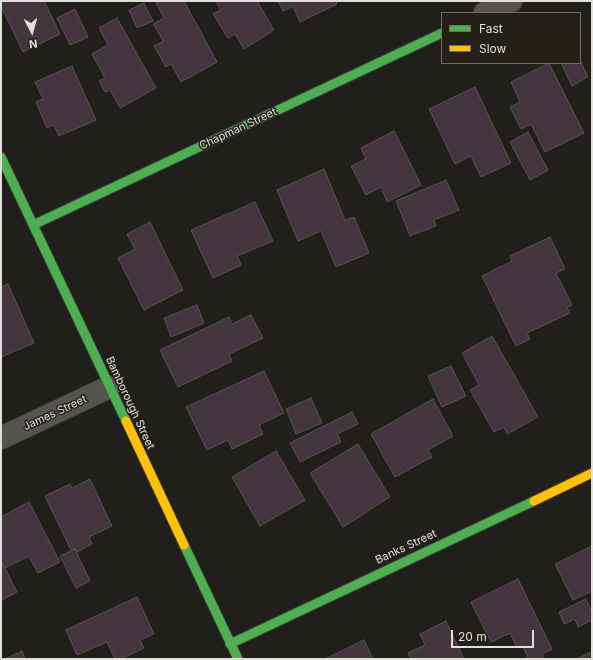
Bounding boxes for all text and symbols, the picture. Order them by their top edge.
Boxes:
north arrow [12,12,52,52]
legend [441,12,581,64]
text: Fast [479,21,503,36]
text: N [28,37,38,51]
text: Slow [479,41,506,56]
street label: Chapman Street [197,105,279,153]
street label: Bamborough Street [103,355,157,451]
street label: James Street [21,393,89,433]
street label: Banks Street [373,527,439,567]
scale bar [453,622,536,648]
text: 20 m [458,629,487,644]

